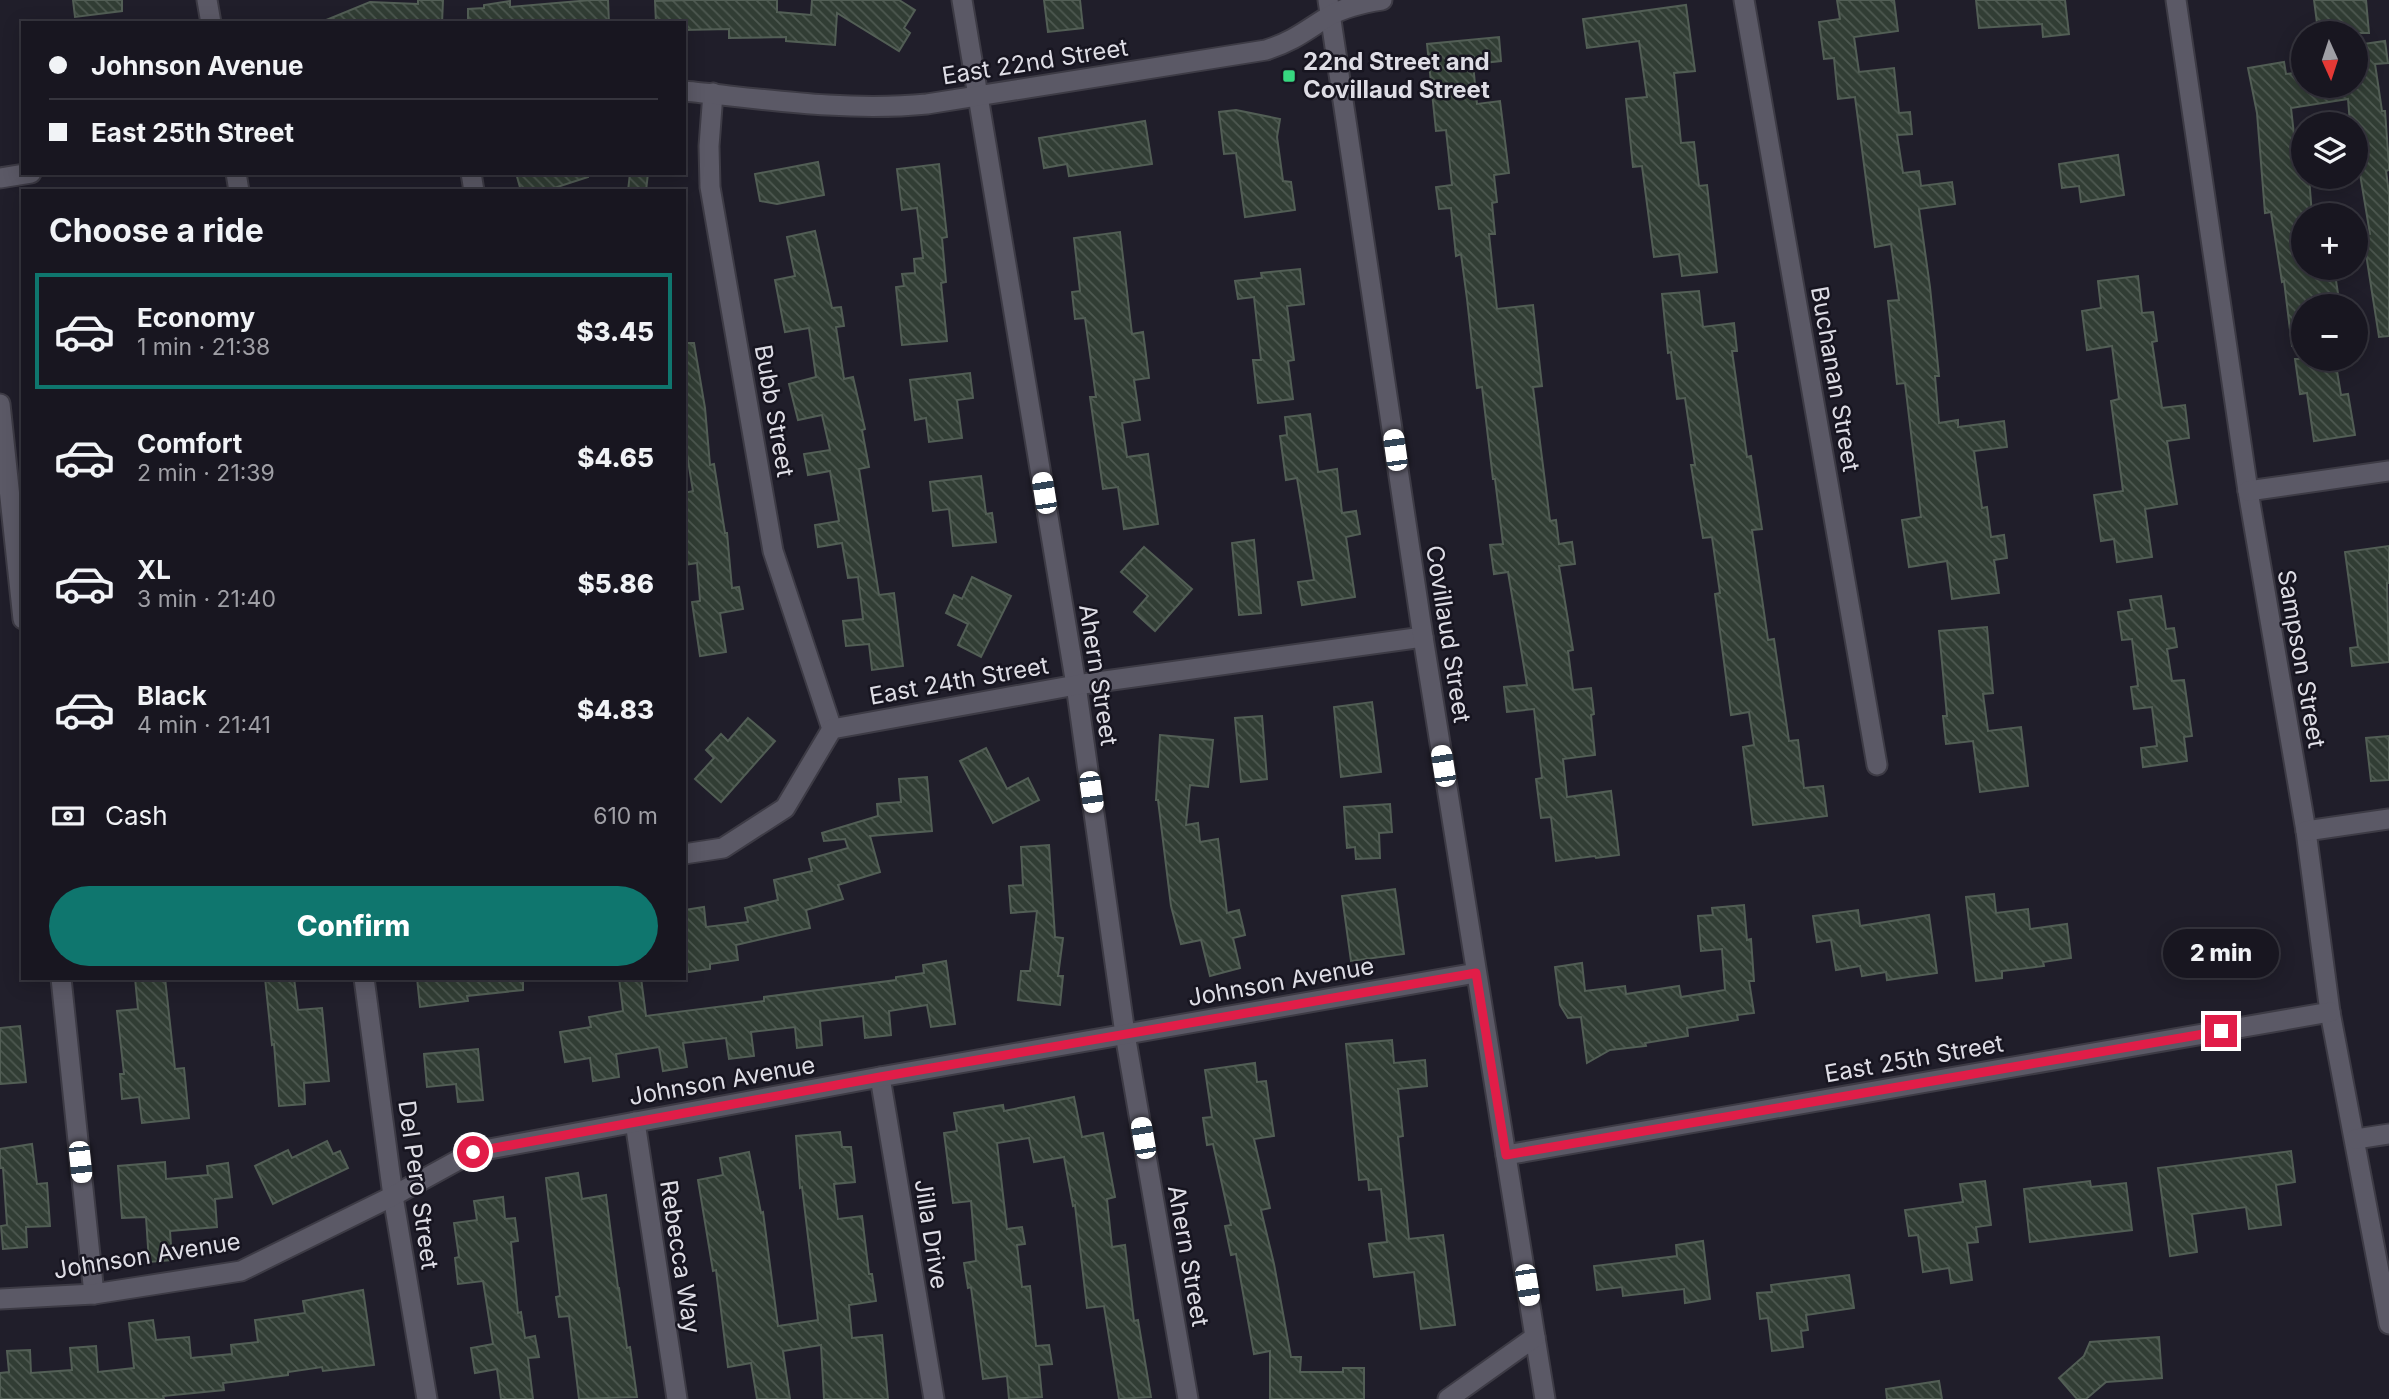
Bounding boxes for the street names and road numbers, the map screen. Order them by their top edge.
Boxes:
street label: East 22nd Street [940,32,1130,91]
street label: Buchanan Street [1805,284,1866,474]
street label: Bubb Street [749,343,800,479]
street label: Covillaud Street [1420,543,1477,725]
street label: Sampson Street [2272,568,2331,750]
street label: Ahern Street [1073,602,1124,748]
street label: East 24th Street [867,650,1051,711]
street label: Johnson Avenue [1185,951,1376,1012]
street label: East 25th Street [1822,1028,2006,1088]
street label: Johnson Avenue [626,1050,817,1111]
street label: Del Pero Street [392,1098,445,1272]
street label: Jilla Drive [908,1177,954,1291]
street label: Rebecca Way [654,1178,707,1336]
street label: Ahern Street [1162,1183,1215,1329]
street label: Johnson Avenue [51,1226,242,1285]

